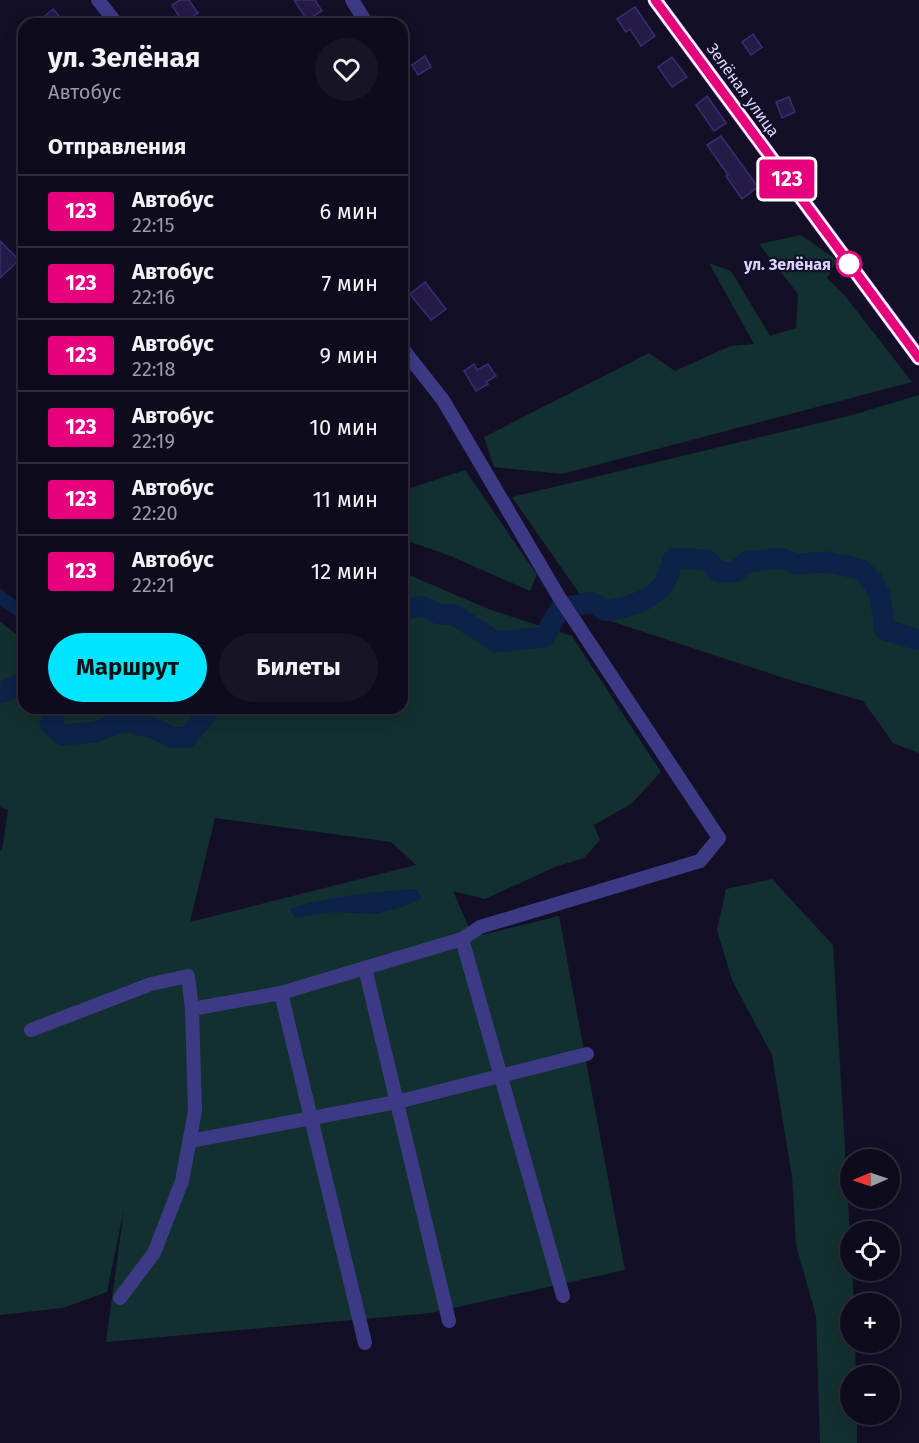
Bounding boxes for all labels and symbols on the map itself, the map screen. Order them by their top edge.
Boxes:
street label: Зелёная улица [703,40,783,140]
line badge: 123 [752,160,822,198]
marker: ул. Зелёная [836,251,862,277]
place label: ул. Зелёная [743,255,831,274]
north arrow [840,1149,900,1209]

